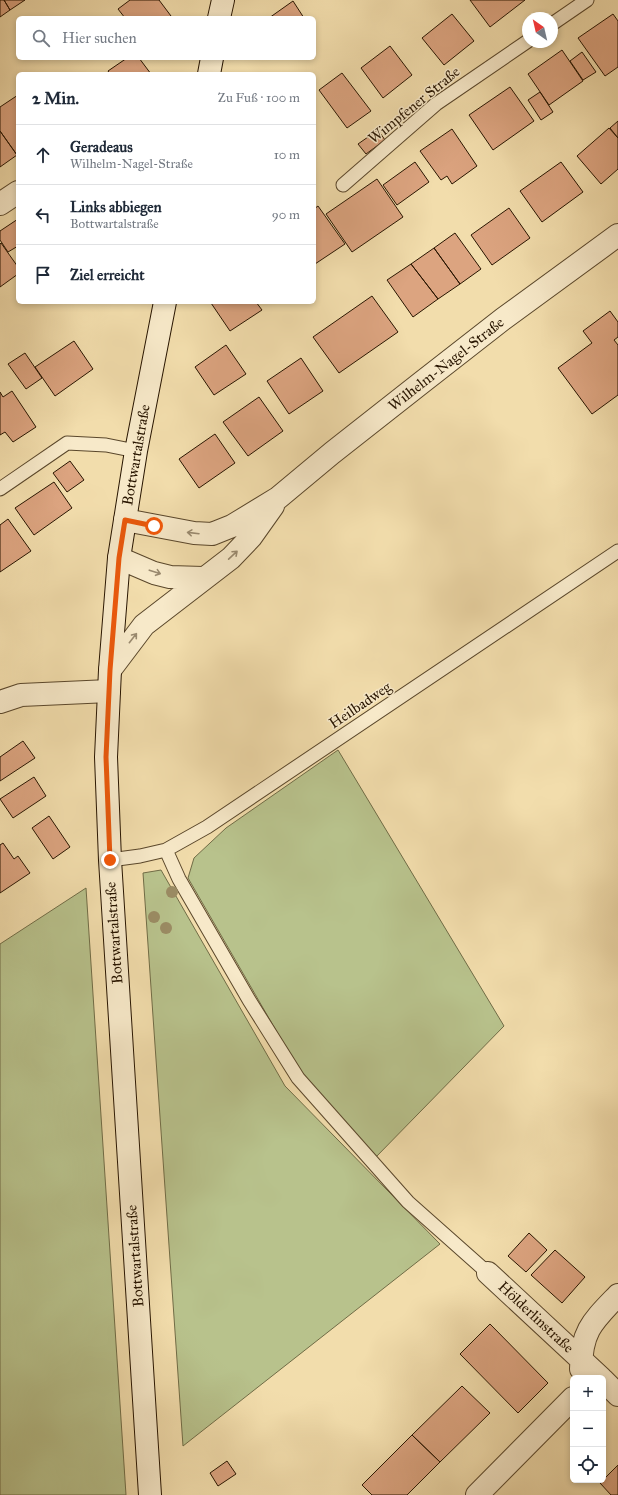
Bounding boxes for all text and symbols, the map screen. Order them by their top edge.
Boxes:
north arrow [522,12,558,48]
search box [16,16,316,60]
icon: search [30,27,52,49]
text: Hier suchen [62,29,137,47]
street label: Wimpfener Straße [365,63,463,147]
text: 2 Min. [32,88,79,109]
text: Zu Fuß · 100 m [218,90,300,106]
text: Geradeaus [70,138,133,156]
icon: ahead [32,144,54,166]
text: 10 m [274,147,300,163]
text: Wilhelm-Nagel-Straße [70,156,193,172]
text: Links abbiegen [70,198,162,216]
icon: left [32,204,54,226]
text: 90 m [272,207,300,223]
text: Bottwartalstraße [70,216,159,232]
icon: arrive [32,264,54,286]
text: Ziel erreicht [70,266,145,284]
street label: Wilhelm-Nagel-Straße [385,313,507,415]
street label: Bottwartalstraße [118,403,154,507]
route start [145,517,163,535]
one-way arrow [187,529,200,537]
one-way arrow [227,551,238,560]
one-way arrow [149,569,161,577]
one-way arrow [129,633,137,644]
street label: Heilbadweg [325,677,395,732]
route end [101,851,119,869]
street label: Bottwartalstraße [101,881,127,985]
street label: Bottwartalstraße [122,1204,148,1308]
street label: Hölderlinstraße [494,1277,578,1357]
map controls [570,1375,606,1483]
button: + [570,1375,606,1411]
button: − [570,1411,606,1447]
button: locate [570,1447,606,1483]

